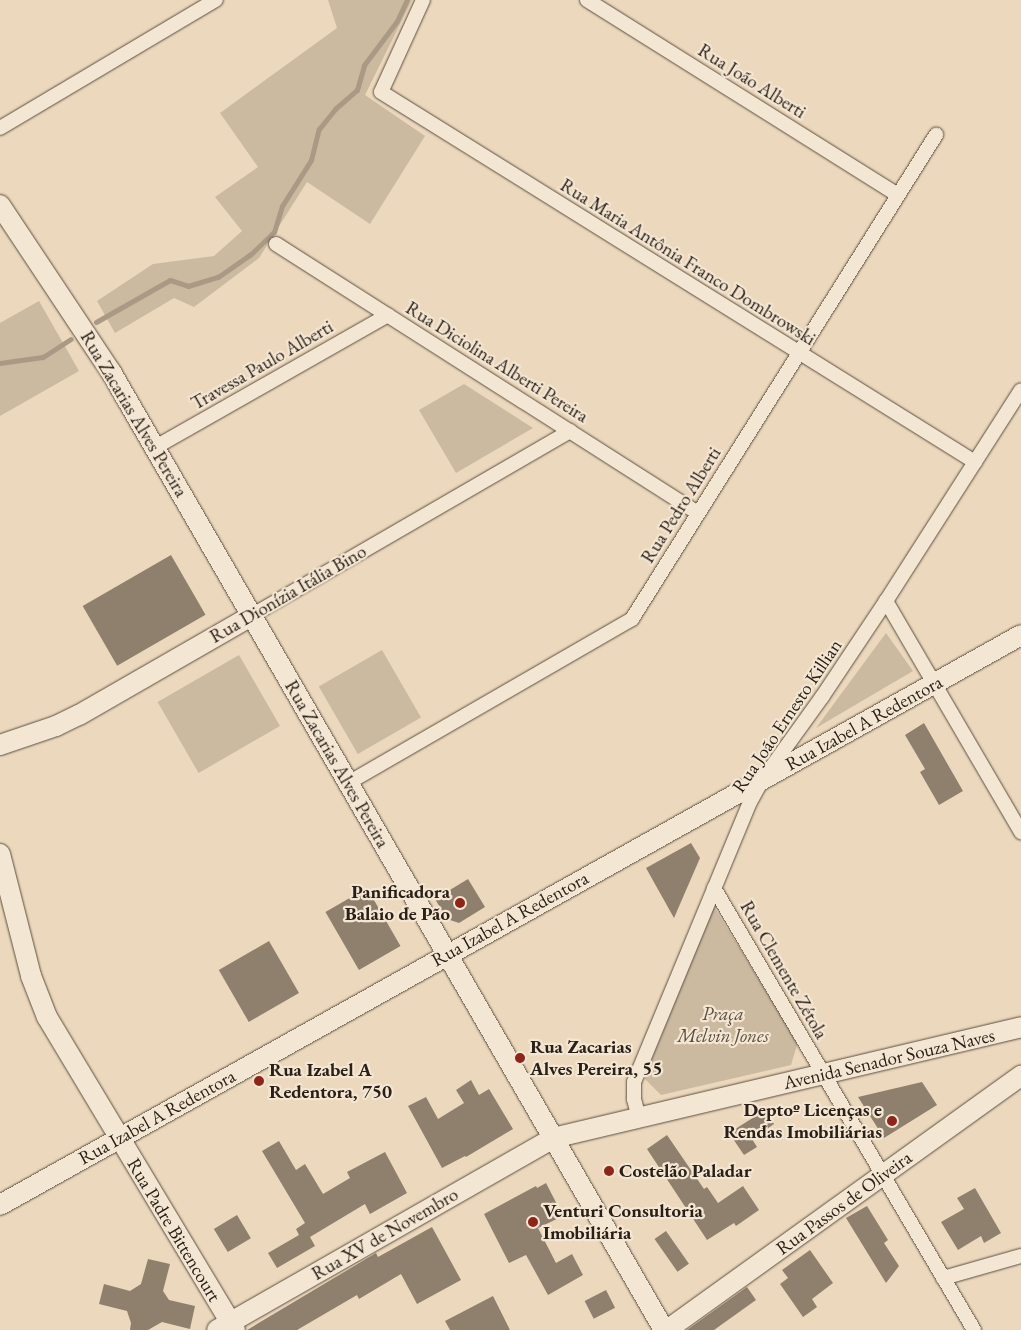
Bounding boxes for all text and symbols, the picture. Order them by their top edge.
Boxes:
street label: Rua João Alberti [694,39,810,123]
street label: Rua Maria Antônia Franco Dombrowski [556,174,820,350]
street label: Rua Diciolina Alberti Pereira [401,296,593,428]
street label: Travessa Paulo Alberti [187,315,337,415]
street label: Rua Zacarias Alves Pereira [75,327,193,501]
street label: Rua Pedro Alberti [636,443,726,567]
street label: Rua Dionízia Itália Bino [206,540,370,648]
street label: Rua João Ernesto Killian [727,635,847,797]
street label: Rua Izabel A Redentora [782,670,946,776]
street label: Rua Zacarias Alves Pereira [280,676,394,852]
street label: Rua Izabel A Redentora [428,866,592,972]
place label: Panificadora Balaio de Pão [345,881,450,925]
marker: Panificadora Balaio de Pão [454,897,466,909]
street label: Rua Clemente Zétola [735,897,833,1043]
park label: Praça Melvin Jones [677,1003,769,1047]
street label: Avenida Senador Souza Naves [781,1024,997,1094]
place label: Rua Zacarias Alves Pereira, 55 [530,1036,662,1080]
marker: Rua Zacarias Alves Pereira, 55 [514,1052,526,1064]
place label: Rua Izabel A Redentora, 750 [269,1059,392,1103]
street label: Rua Izabel A Redentora [75,1064,239,1170]
marker: Rua Izabel A Redentora, 750 [253,1075,265,1087]
place label: Deptoº Licenças e Rendas Imobiliárias [723,1099,882,1143]
marker: Deptoº Licenças e Rendas Imobiliárias [886,1115,898,1127]
street label: Rua Passos de Oliveira [772,1146,916,1260]
street label: Rua Padre Bittencourt [122,1154,226,1306]
place label: Costelão Paladar [619,1160,752,1182]
marker: Costelão Paladar [603,1165,615,1177]
street label: Rua XV de Novembro [308,1183,462,1285]
place label: Venturi Consultoria Imobiliária [543,1200,703,1244]
marker: Venturi Consultoria Imobiliária [527,1216,539,1228]

